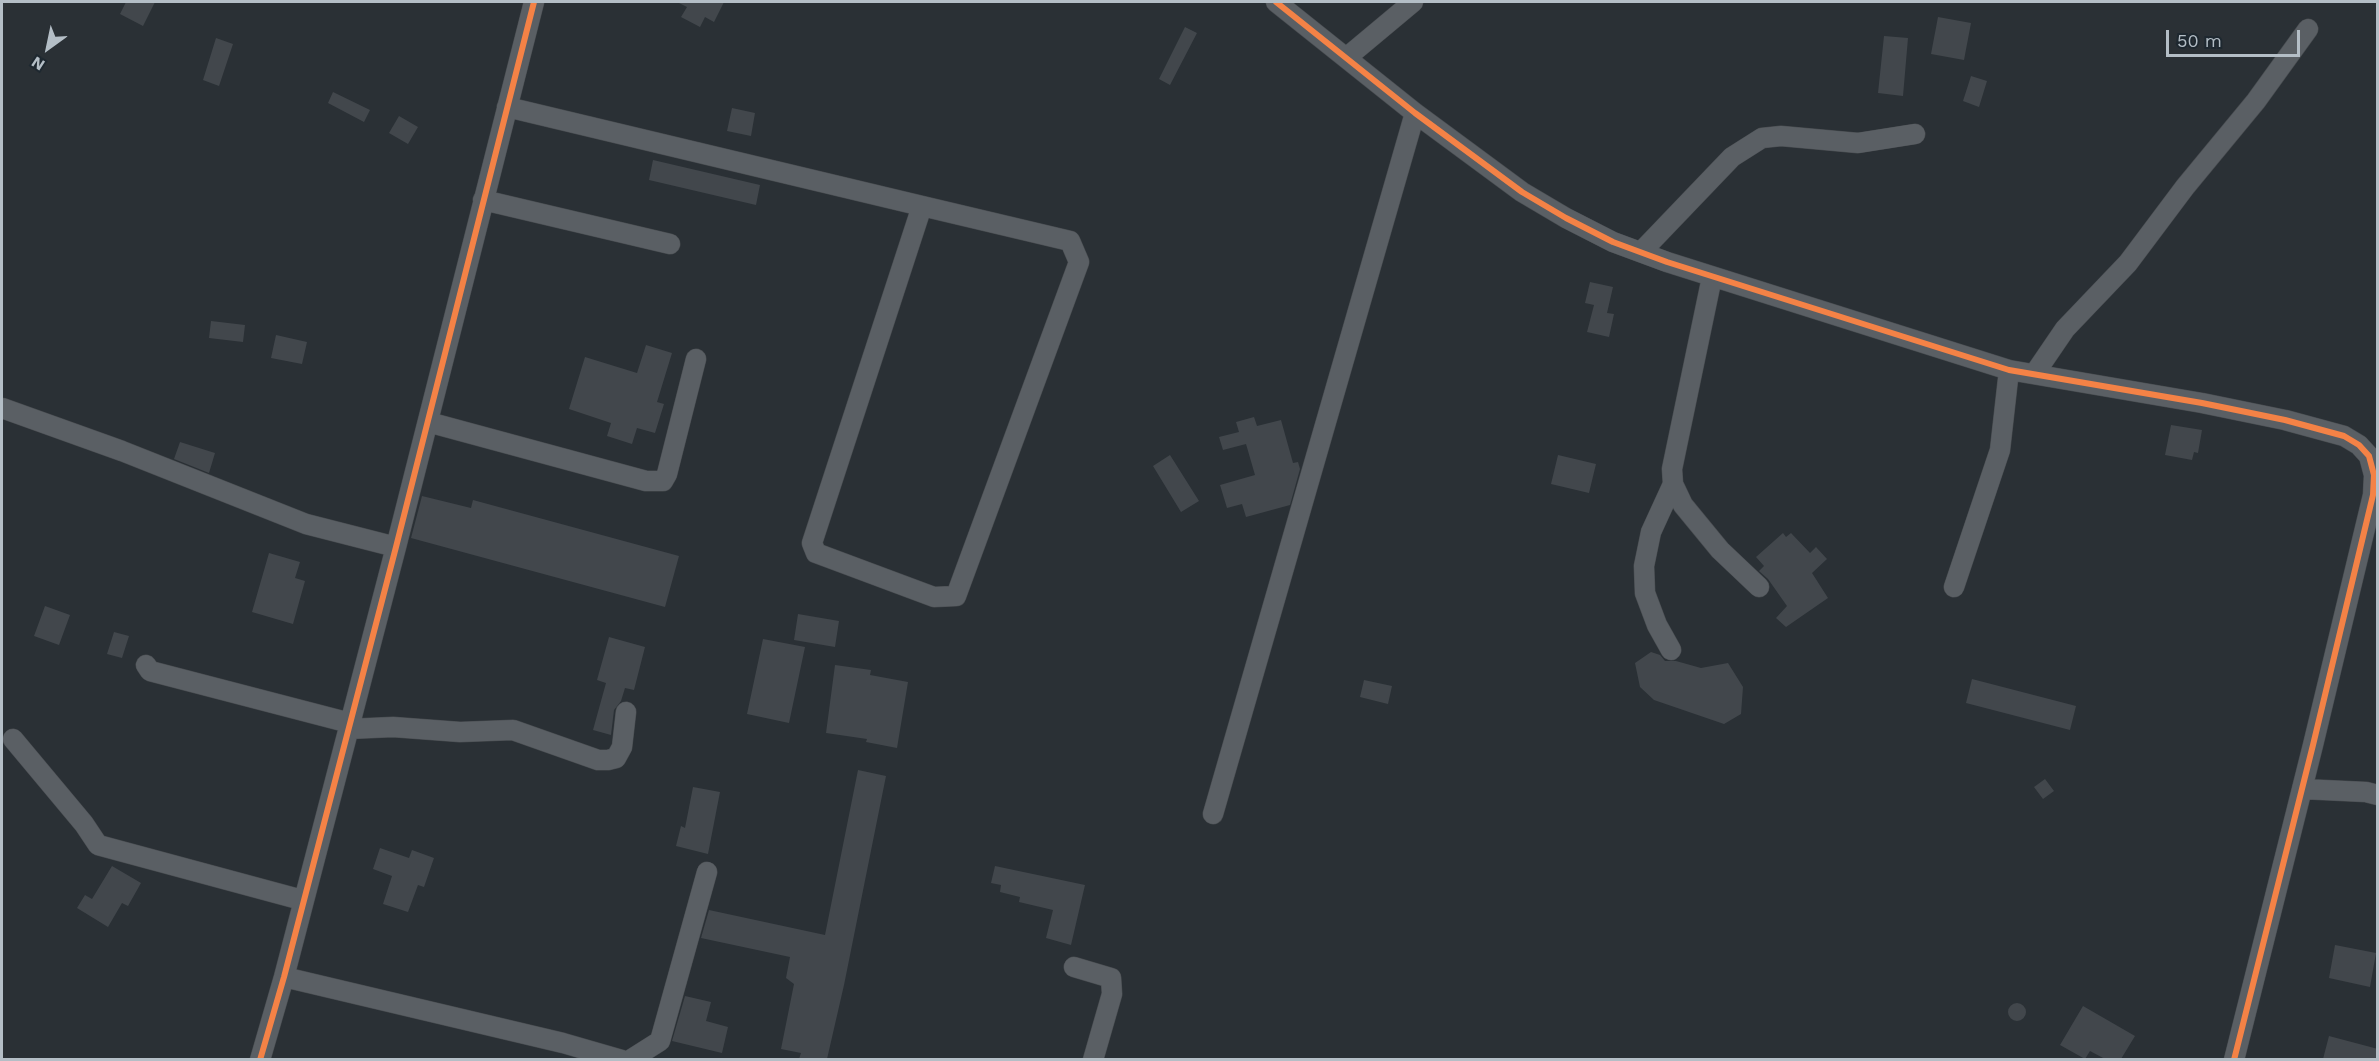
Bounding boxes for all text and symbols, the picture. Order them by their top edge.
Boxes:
north arrow [18,18,78,78]
scale bar [2169,18,2302,56]
text: 50 m [2177,30,2222,51]
text: N [28,52,48,75]

